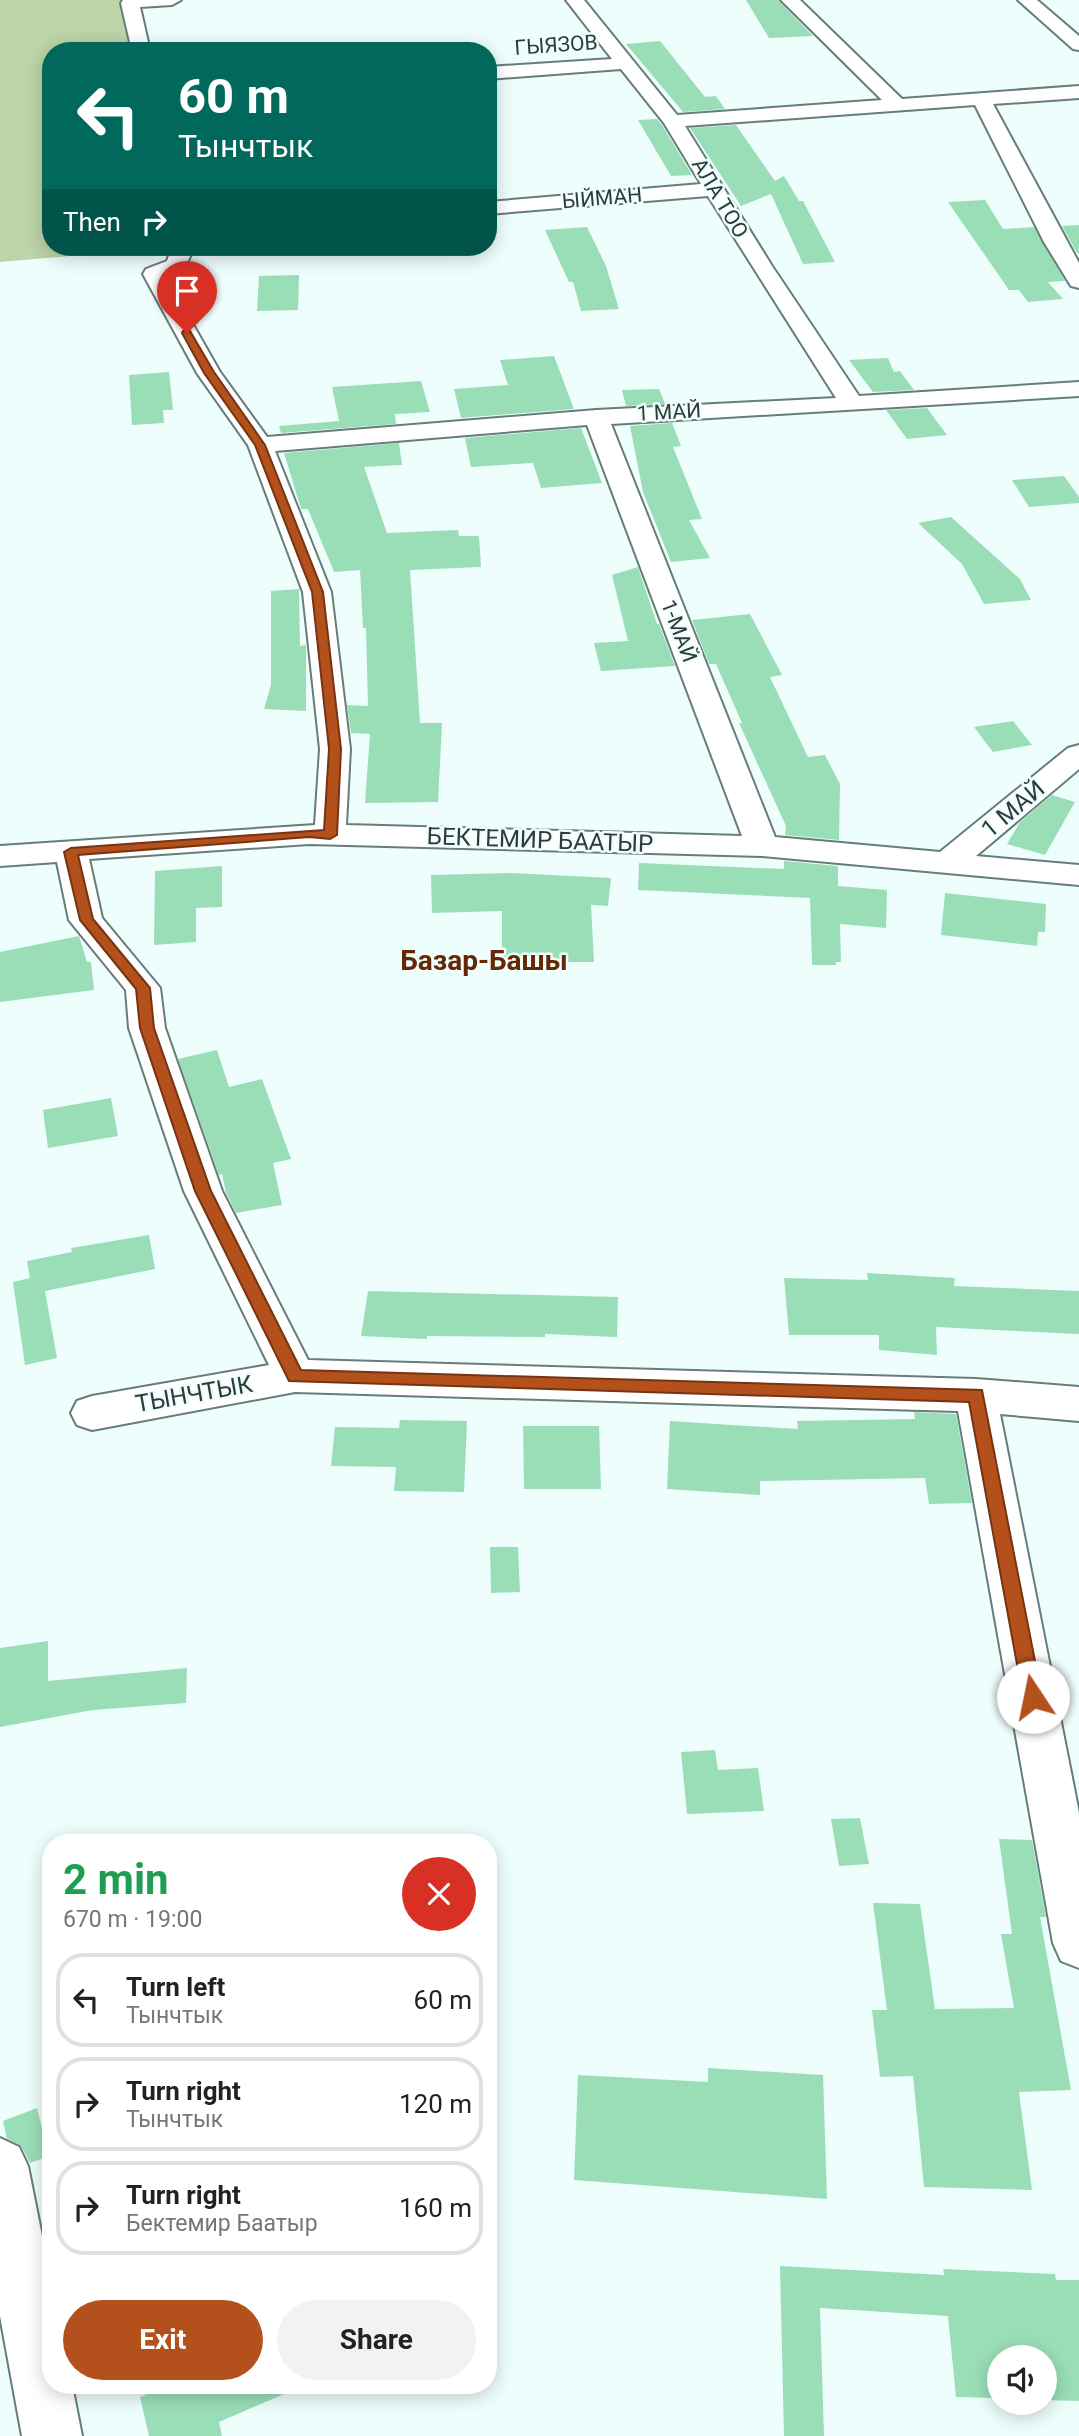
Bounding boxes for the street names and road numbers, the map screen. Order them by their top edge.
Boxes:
street label: ГЫЯЗОВ [514,30,598,60]
street label: АЛА ТОО [687,154,753,242]
street label: ЫЙМАН [561,183,643,213]
street label: 1 МАЙ [636,398,702,426]
street label: 1-МАЙ [656,596,702,666]
street label: 1 МАЙ [976,775,1050,843]
street label: БЕКТЕМИР БААТЫР [426,822,654,858]
street label: ТЫНЧТЫК [133,1370,255,1418]

